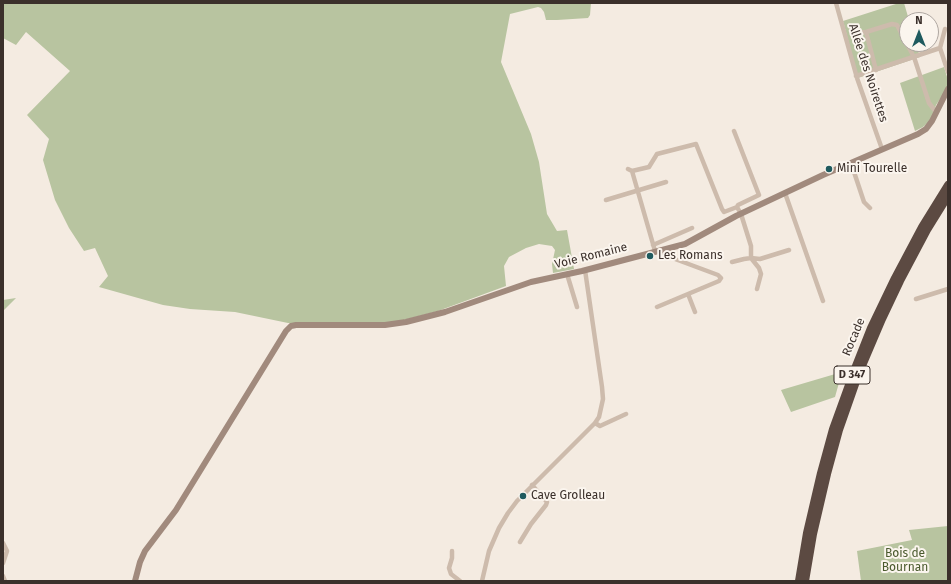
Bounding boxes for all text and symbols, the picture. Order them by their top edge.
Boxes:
north arrow [899,12,939,52]
text: N [915,14,923,27]
street label: Allée des Noirettes [845,22,891,124]
place label: Mini Tourelle [837,162,907,176]
marker: Mini Tourelle [824,164,834,174]
street label: Voie Romaine [553,240,629,272]
place label: Les Romans [658,249,723,263]
marker: Les Romans [645,251,655,261]
street label: Rocade [840,316,868,358]
road number: D 347 [834,366,870,384]
place label: Cave Grolleau [531,489,605,503]
marker: Cave Grolleau [518,491,528,501]
park label: Bois de Bournan [882,547,928,575]

